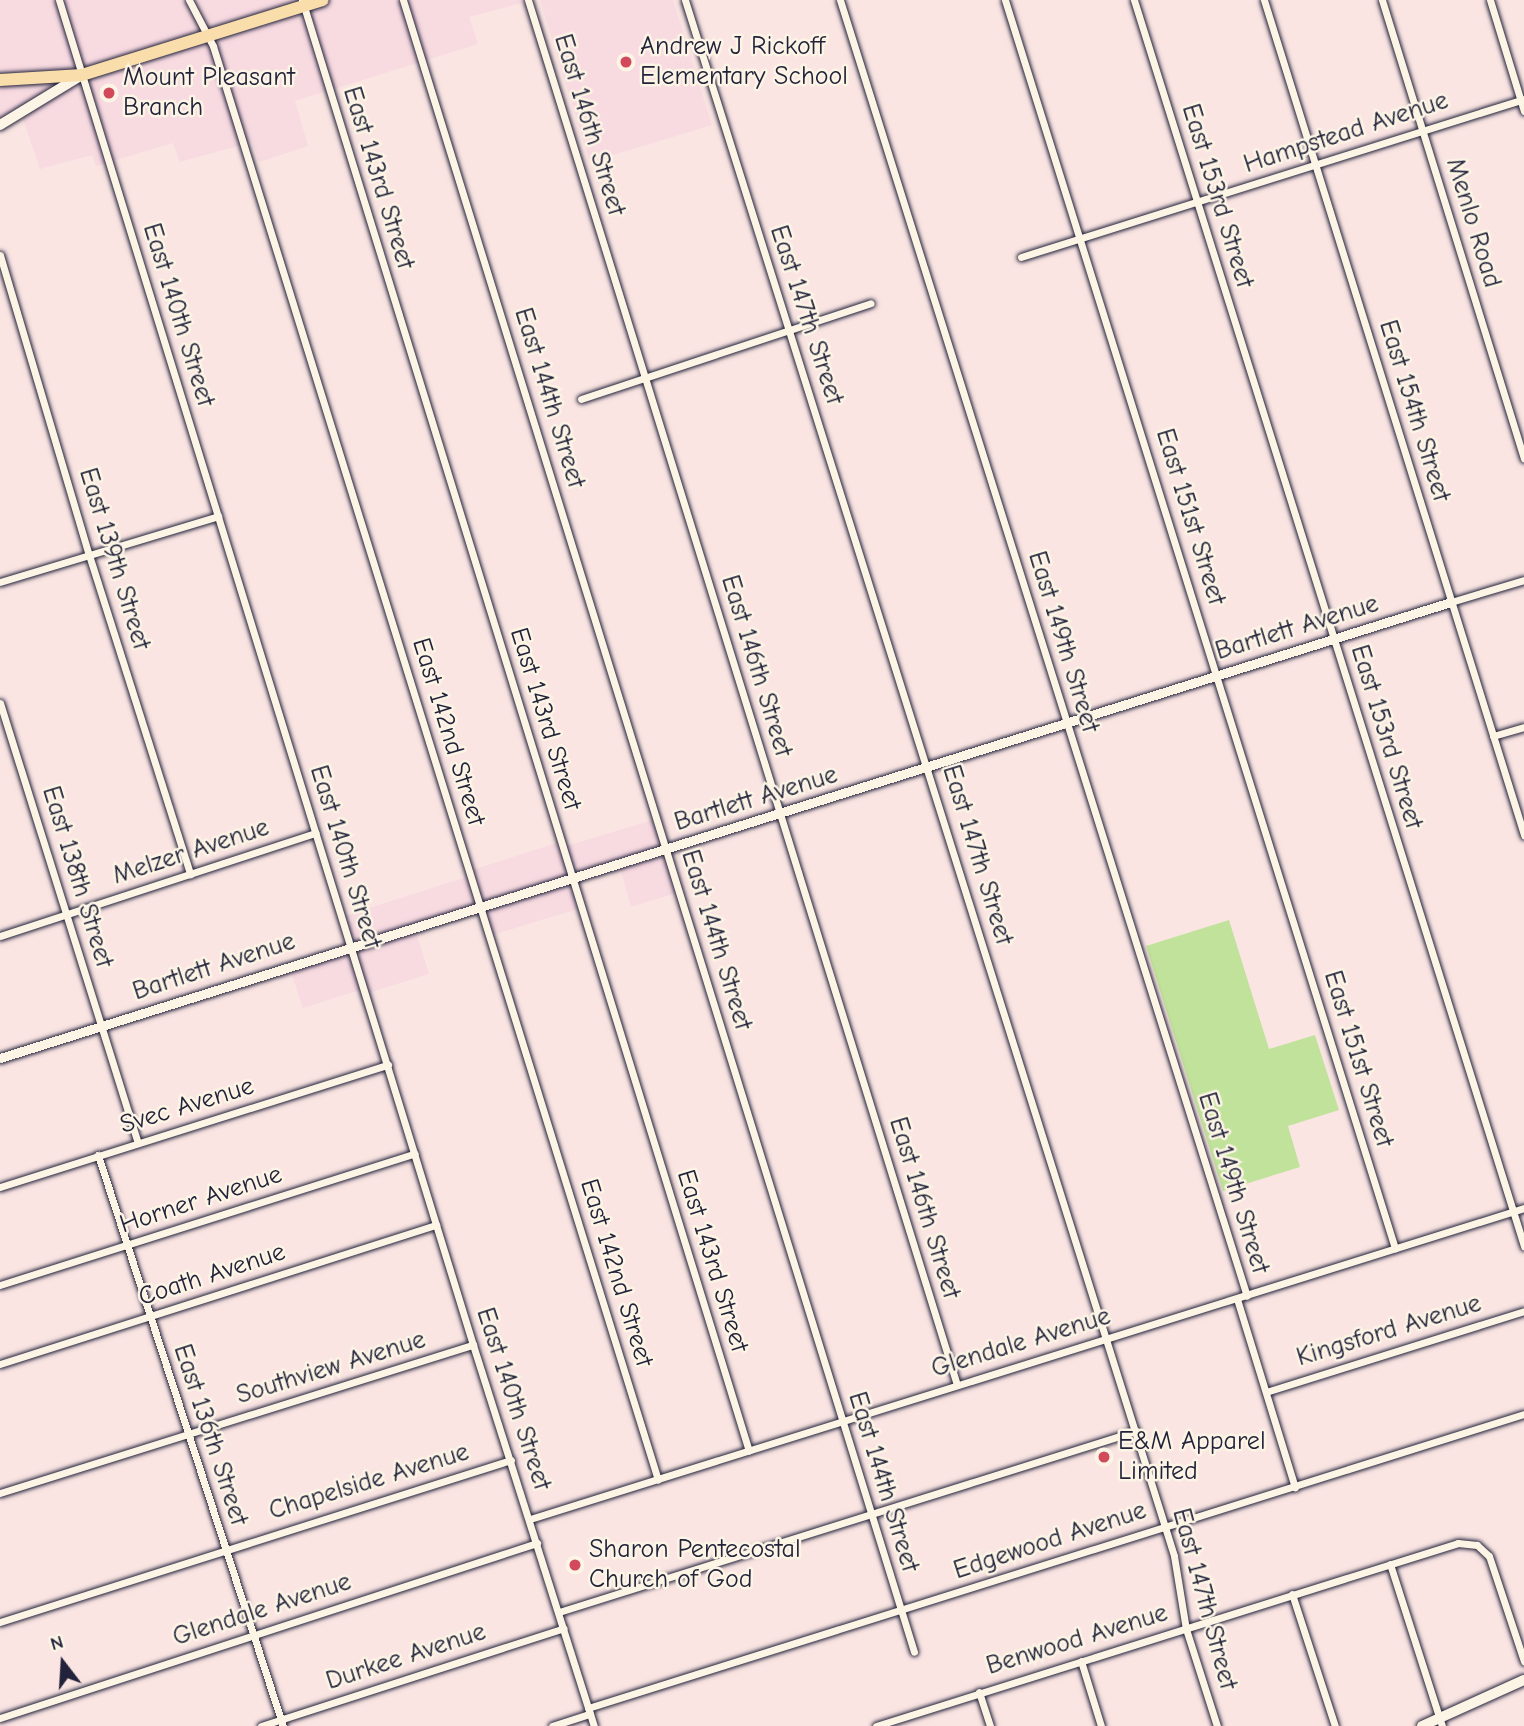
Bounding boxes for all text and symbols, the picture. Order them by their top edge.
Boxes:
street label: East 146th Street [547,30,631,220]
place label: Andrew J Rickoff Elementary School [640,31,848,92]
marker: Andrew J Rickoff Elementary School [618,54,634,70]
place label: Mount Pleasant Branch [123,62,295,124]
street label: East 143rd Street [335,83,421,273]
marker: Mount Pleasant Branch [101,85,117,101]
street label: Hampstead Avenue [1240,85,1452,181]
street label: East 153rd Street [1174,100,1260,292]
street label: Menlo Road [1439,155,1507,291]
street label: East 140th Street [135,220,221,410]
street label: East 147th Street [762,222,850,408]
street label: East 144th Street [507,304,591,492]
street label: East 154th Street [1372,316,1456,506]
street label: East 151st Street [1148,425,1232,609]
street label: East 139th Street [72,464,156,654]
street label: East 149th Street [1021,548,1105,736]
street label: East 146th Street [714,571,798,761]
street label: Bartlett Avenue [1212,588,1382,668]
street label: East 143rd Street [502,624,588,814]
street label: East 142nd Street [405,634,491,830]
street label: East 153rd Street [1343,641,1429,833]
street label: Bartlett Avenue [671,759,841,839]
street label: East 147th Street [935,761,1019,949]
street label: East 140th Street [302,762,388,952]
street label: East 138th Street [35,783,119,971]
street label: Melzer Avenue [109,812,273,892]
street label: East 144th Street [674,846,758,1034]
street label: Bartlett Avenue [129,926,299,1008]
street label: East 151st Street [1316,967,1400,1151]
street label: Svec Avenue [116,1071,258,1141]
street label: East 149th Street [1191,1089,1275,1277]
street label: East 146th Street [882,1113,966,1303]
street label: Horner Avenue [116,1159,286,1241]
street label: East 143rd Street [669,1166,755,1356]
street label: East 142nd Street [573,1175,659,1371]
street label: Coath Avenue [135,1237,289,1313]
street label: Kingsford Avenue [1293,1288,1485,1374]
street label: Glendale Avenue [928,1301,1114,1385]
street label: East 140th Street [469,1304,557,1494]
street label: Southview Avenue [233,1324,429,1412]
street label: East 136th Street [166,1340,254,1530]
street label: East 144th Street [841,1388,925,1576]
place label: E&M Apparel Limited [1118,1426,1266,1488]
street label: Chapelside Avenue [265,1437,473,1527]
marker: E&M Apparel Limited [1096,1449,1112,1465]
street label: Edgewood Avenue [950,1495,1150,1587]
street label: East 147th Street [1165,1505,1243,1693]
place label: Sharon Pentecostal Church of God [589,1534,801,1596]
marker: Sharon Pentecostal Church of God [567,1557,583,1573]
street label: Glendale Avenue [169,1567,355,1653]
street label: Benwood Avenue [983,1598,1171,1682]
street label: Durkee Avenue [322,1617,490,1697]
north arrow [28,1628,98,1698]
text: N [48,1631,66,1655]

